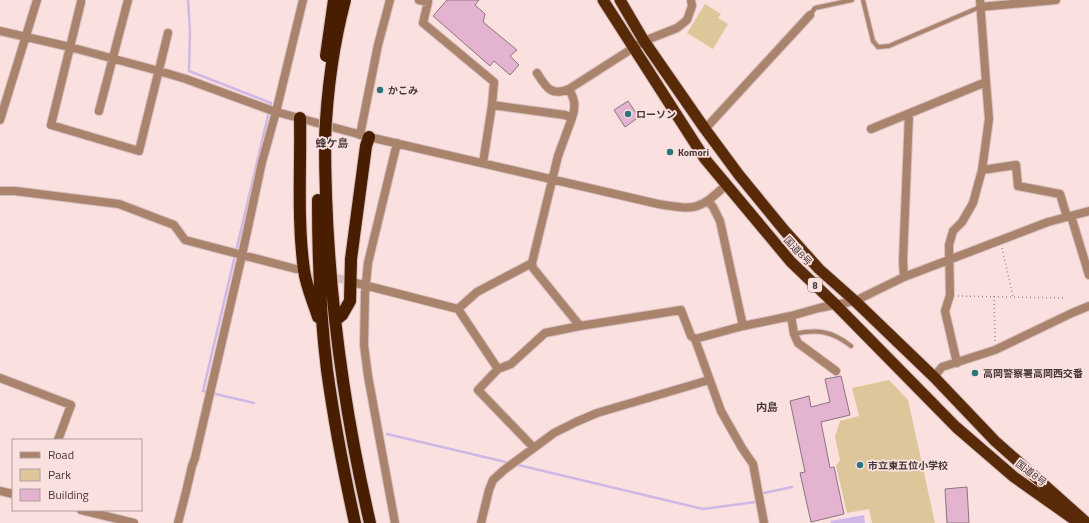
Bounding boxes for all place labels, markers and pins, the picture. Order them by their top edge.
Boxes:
place label: かこみ [388,83,418,98]
marker: かこみ [375,85,385,95]
place label: ローソン [636,107,676,122]
marker: ローソン [623,109,633,119]
place label: Komori [678,145,709,160]
marker: Komori [665,147,675,157]
place label: 高岡警察署高岡西交番 [983,366,1083,381]
marker: 高岡警察署高岡西交番 [970,368,980,378]
place label: 市立東五位小学校 [868,458,948,473]
marker: 市立東五位小学校 [855,460,865,470]

